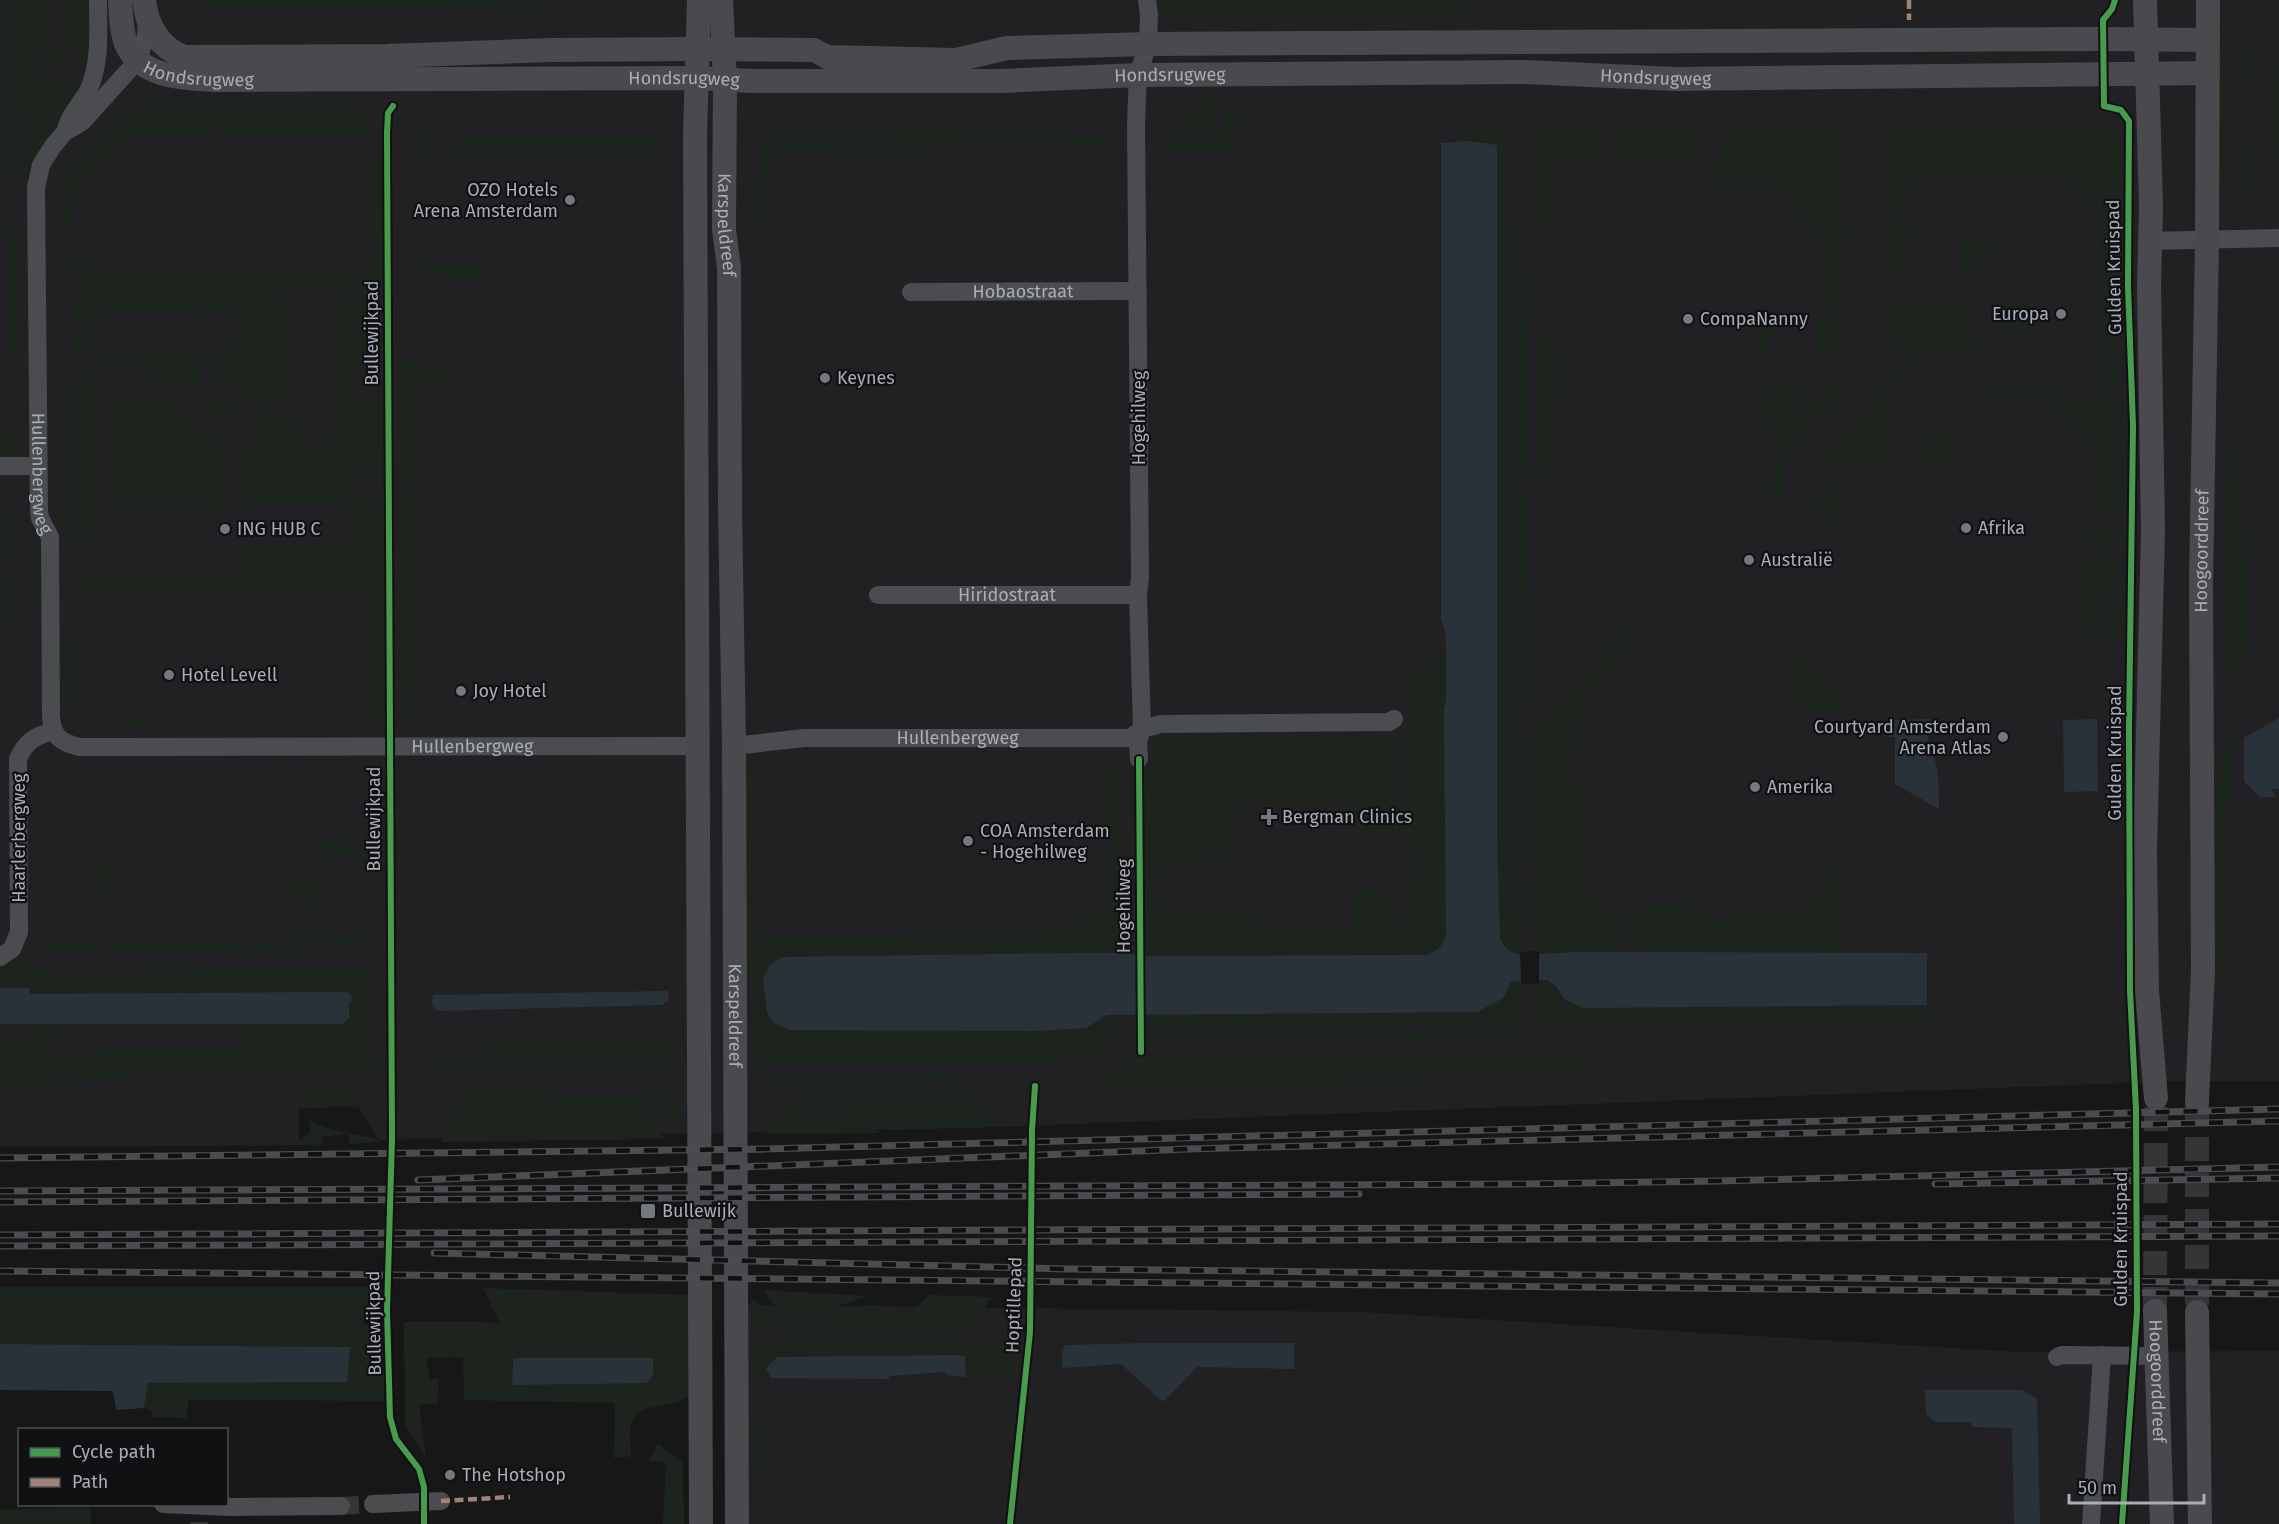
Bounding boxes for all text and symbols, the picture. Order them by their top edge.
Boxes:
street label: Hondsrugweg [139,56,254,91]
street label: Hondsrugweg [1114,63,1226,87]
street label: Hondsrugweg [1600,65,1712,90]
street label: Hondsrugweg [628,67,741,91]
street label: Karspeldreef [713,173,740,279]
place label: OZO Hotels Arena Amsterdam [414,179,558,222]
marker: OZO Hotels Arena Amsterdam [563,193,577,207]
street label: Gulden Kruispad [2102,199,2126,335]
street label: Hobaostraat [973,280,1074,303]
street label: Bullewijkpad [361,281,383,386]
place label: Europa [1992,303,2049,325]
marker: Europa [2054,307,2068,321]
place label: CompaNanny [1700,308,1808,330]
marker: CompaNanny [1681,312,1695,326]
place label: Keynes [837,367,895,389]
street label: Hogehilweg [1128,370,1150,465]
marker: Keynes [818,371,832,385]
street label: Hullenbergweg [27,413,58,539]
street label: Hoogoorddreef [2190,487,2214,613]
place label: Afrika [1978,517,2025,539]
place label: ING HUB C [237,518,321,540]
marker: Afrika [1959,521,1973,535]
marker: ING HUB C [218,522,232,536]
place label: Australië [1761,549,1833,571]
marker: Australië [1742,553,1756,567]
street label: Hiridostraat [958,584,1056,606]
place label: Hotel Levell [181,664,277,686]
marker: Hotel Levell [162,668,176,682]
place label: Joy Hotel [473,680,547,702]
marker: Joy Hotel [454,684,468,698]
street label: Gulden Kruispad [2104,685,2126,821]
place label: Courtyard Amsterdam Arena Atlas [1814,716,1991,759]
street label: Hullenbergweg [896,727,1019,749]
marker: Courtyard Amsterdam Arena Atlas [1996,730,2010,744]
street label: Hullenbergweg [411,735,534,757]
street label: Bullewijkpad [363,767,385,872]
street label: Haarlerbergweg [8,773,30,903]
place label: Amerika [1767,776,1833,798]
marker: Amerika [1748,780,1762,794]
place label: Bergman Clinics [1282,806,1412,828]
marker: Bergman Clinics [1260,808,1278,826]
place label: COA Amsterdam - Hogehilweg [980,820,1110,863]
marker: COA Amsterdam - Hogehilweg [961,834,975,848]
street label: Hogehilweg [1113,858,1135,953]
street label: Karspeldreef [724,964,746,1070]
street label: Gulden Kruispad [2110,1171,2132,1307]
place label: Bullewijk [662,1200,737,1222]
marker: Bullewijk [639,1202,657,1220]
street label: Hoptillepad [1001,1256,1027,1354]
street label: Bullewijkpad [362,1270,386,1376]
street label: Hoogoorddreef [2144,1319,2170,1445]
legend [18,1428,228,1506]
text: Cycle path [72,1441,156,1463]
place label: The Hotshop [462,1464,566,1486]
scale bar [2069,1467,2204,1505]
marker: The Hotshop [443,1468,457,1482]
text: Path [72,1471,108,1493]
text: 50 m [2078,1477,2117,1499]

